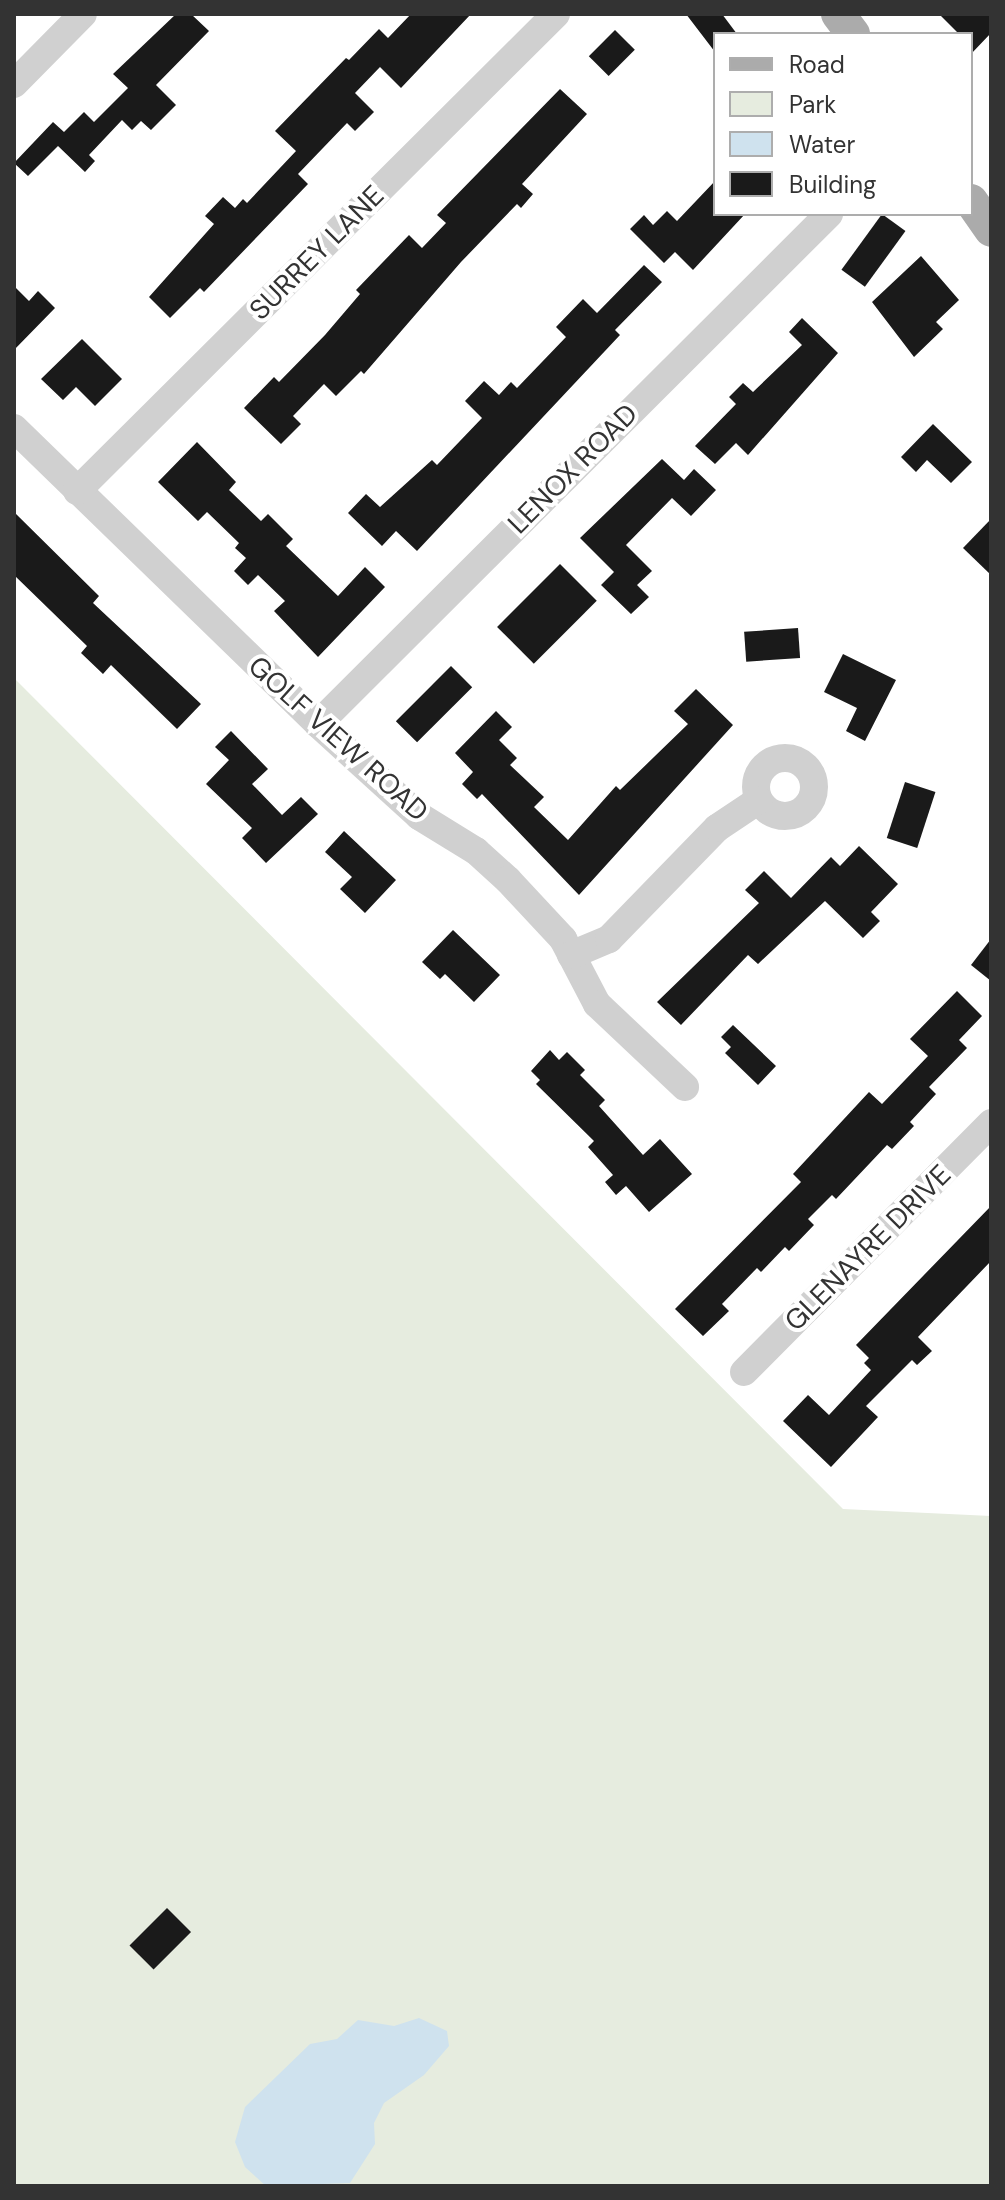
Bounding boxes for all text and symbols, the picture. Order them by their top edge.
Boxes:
legend [713,32,973,216]
text: Road [789,49,845,80]
text: Park [789,89,836,120]
text: Water [789,129,855,160]
text: Building [789,169,876,200]
street label: SURREY LANE [243,179,391,327]
street label: LENOX ROAD [501,397,645,541]
street label: GOLF VIEW ROAD [241,649,435,829]
street label: GLENAYRE DRIVE [778,1158,958,1338]

